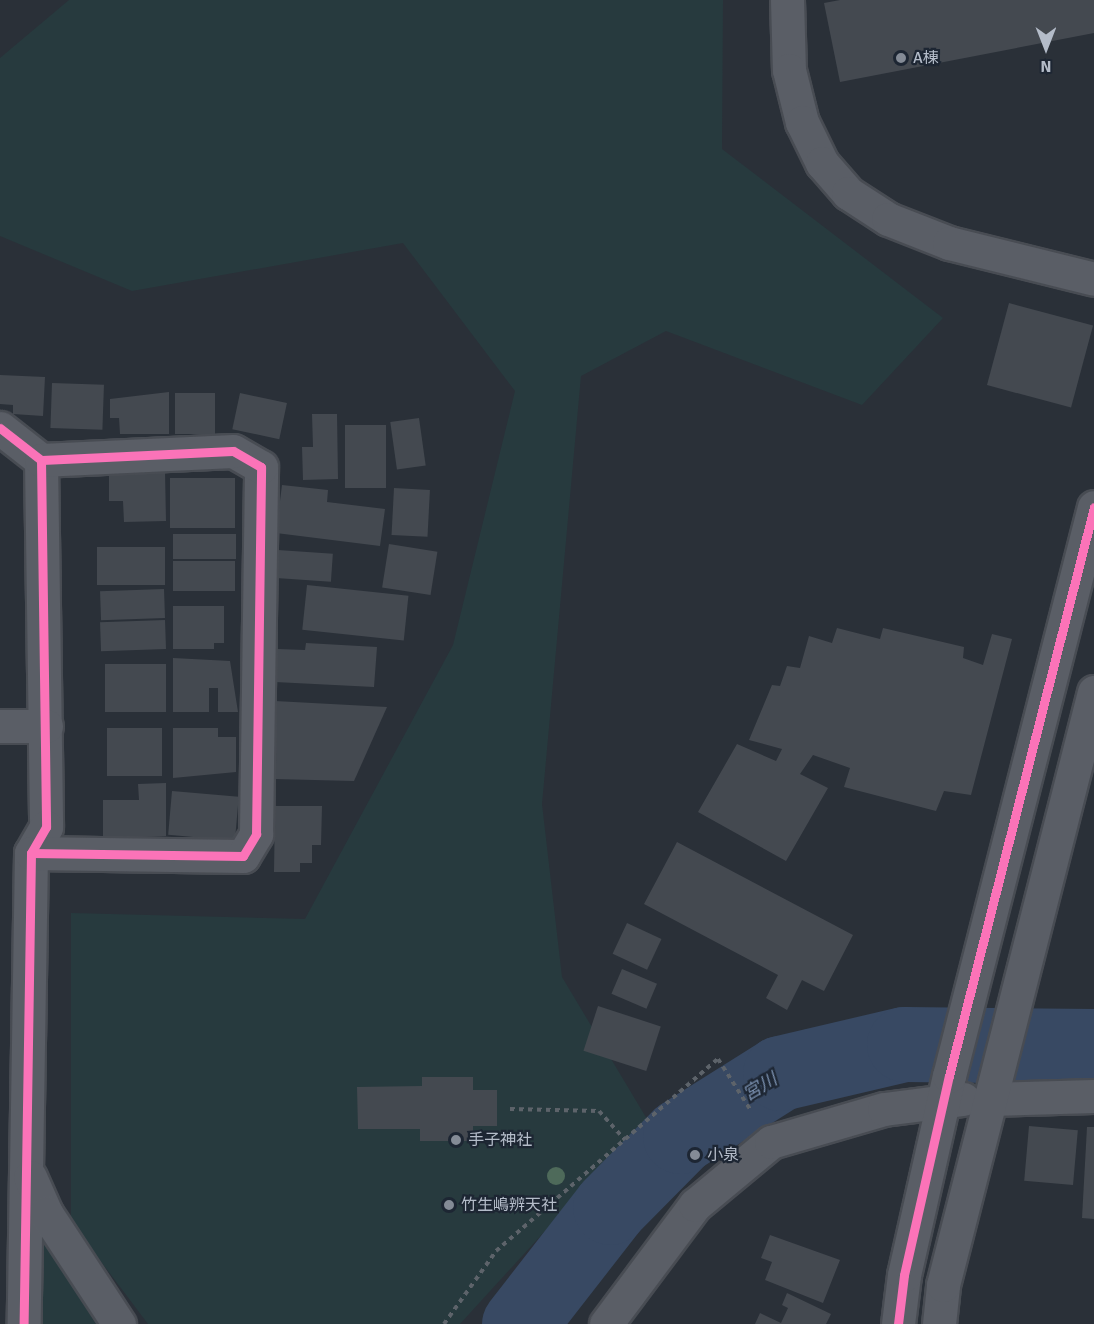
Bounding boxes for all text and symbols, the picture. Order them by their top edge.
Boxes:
north arrow [1016,18,1076,78]
place label: A棟 [913,48,939,68]
marker: A棟 [894,51,908,65]
text: N [1040,56,1052,76]
water label: 宮川 [739,1068,781,1106]
place label: 手子神社 [468,1130,532,1150]
marker: 手子神社 [449,1133,463,1147]
place label: 小泉 [707,1145,739,1165]
marker: 小泉 [688,1148,702,1162]
place label: 竹生嶋辨天社 [461,1195,557,1215]
marker: 竹生嶋辨天社 [442,1198,456,1212]

